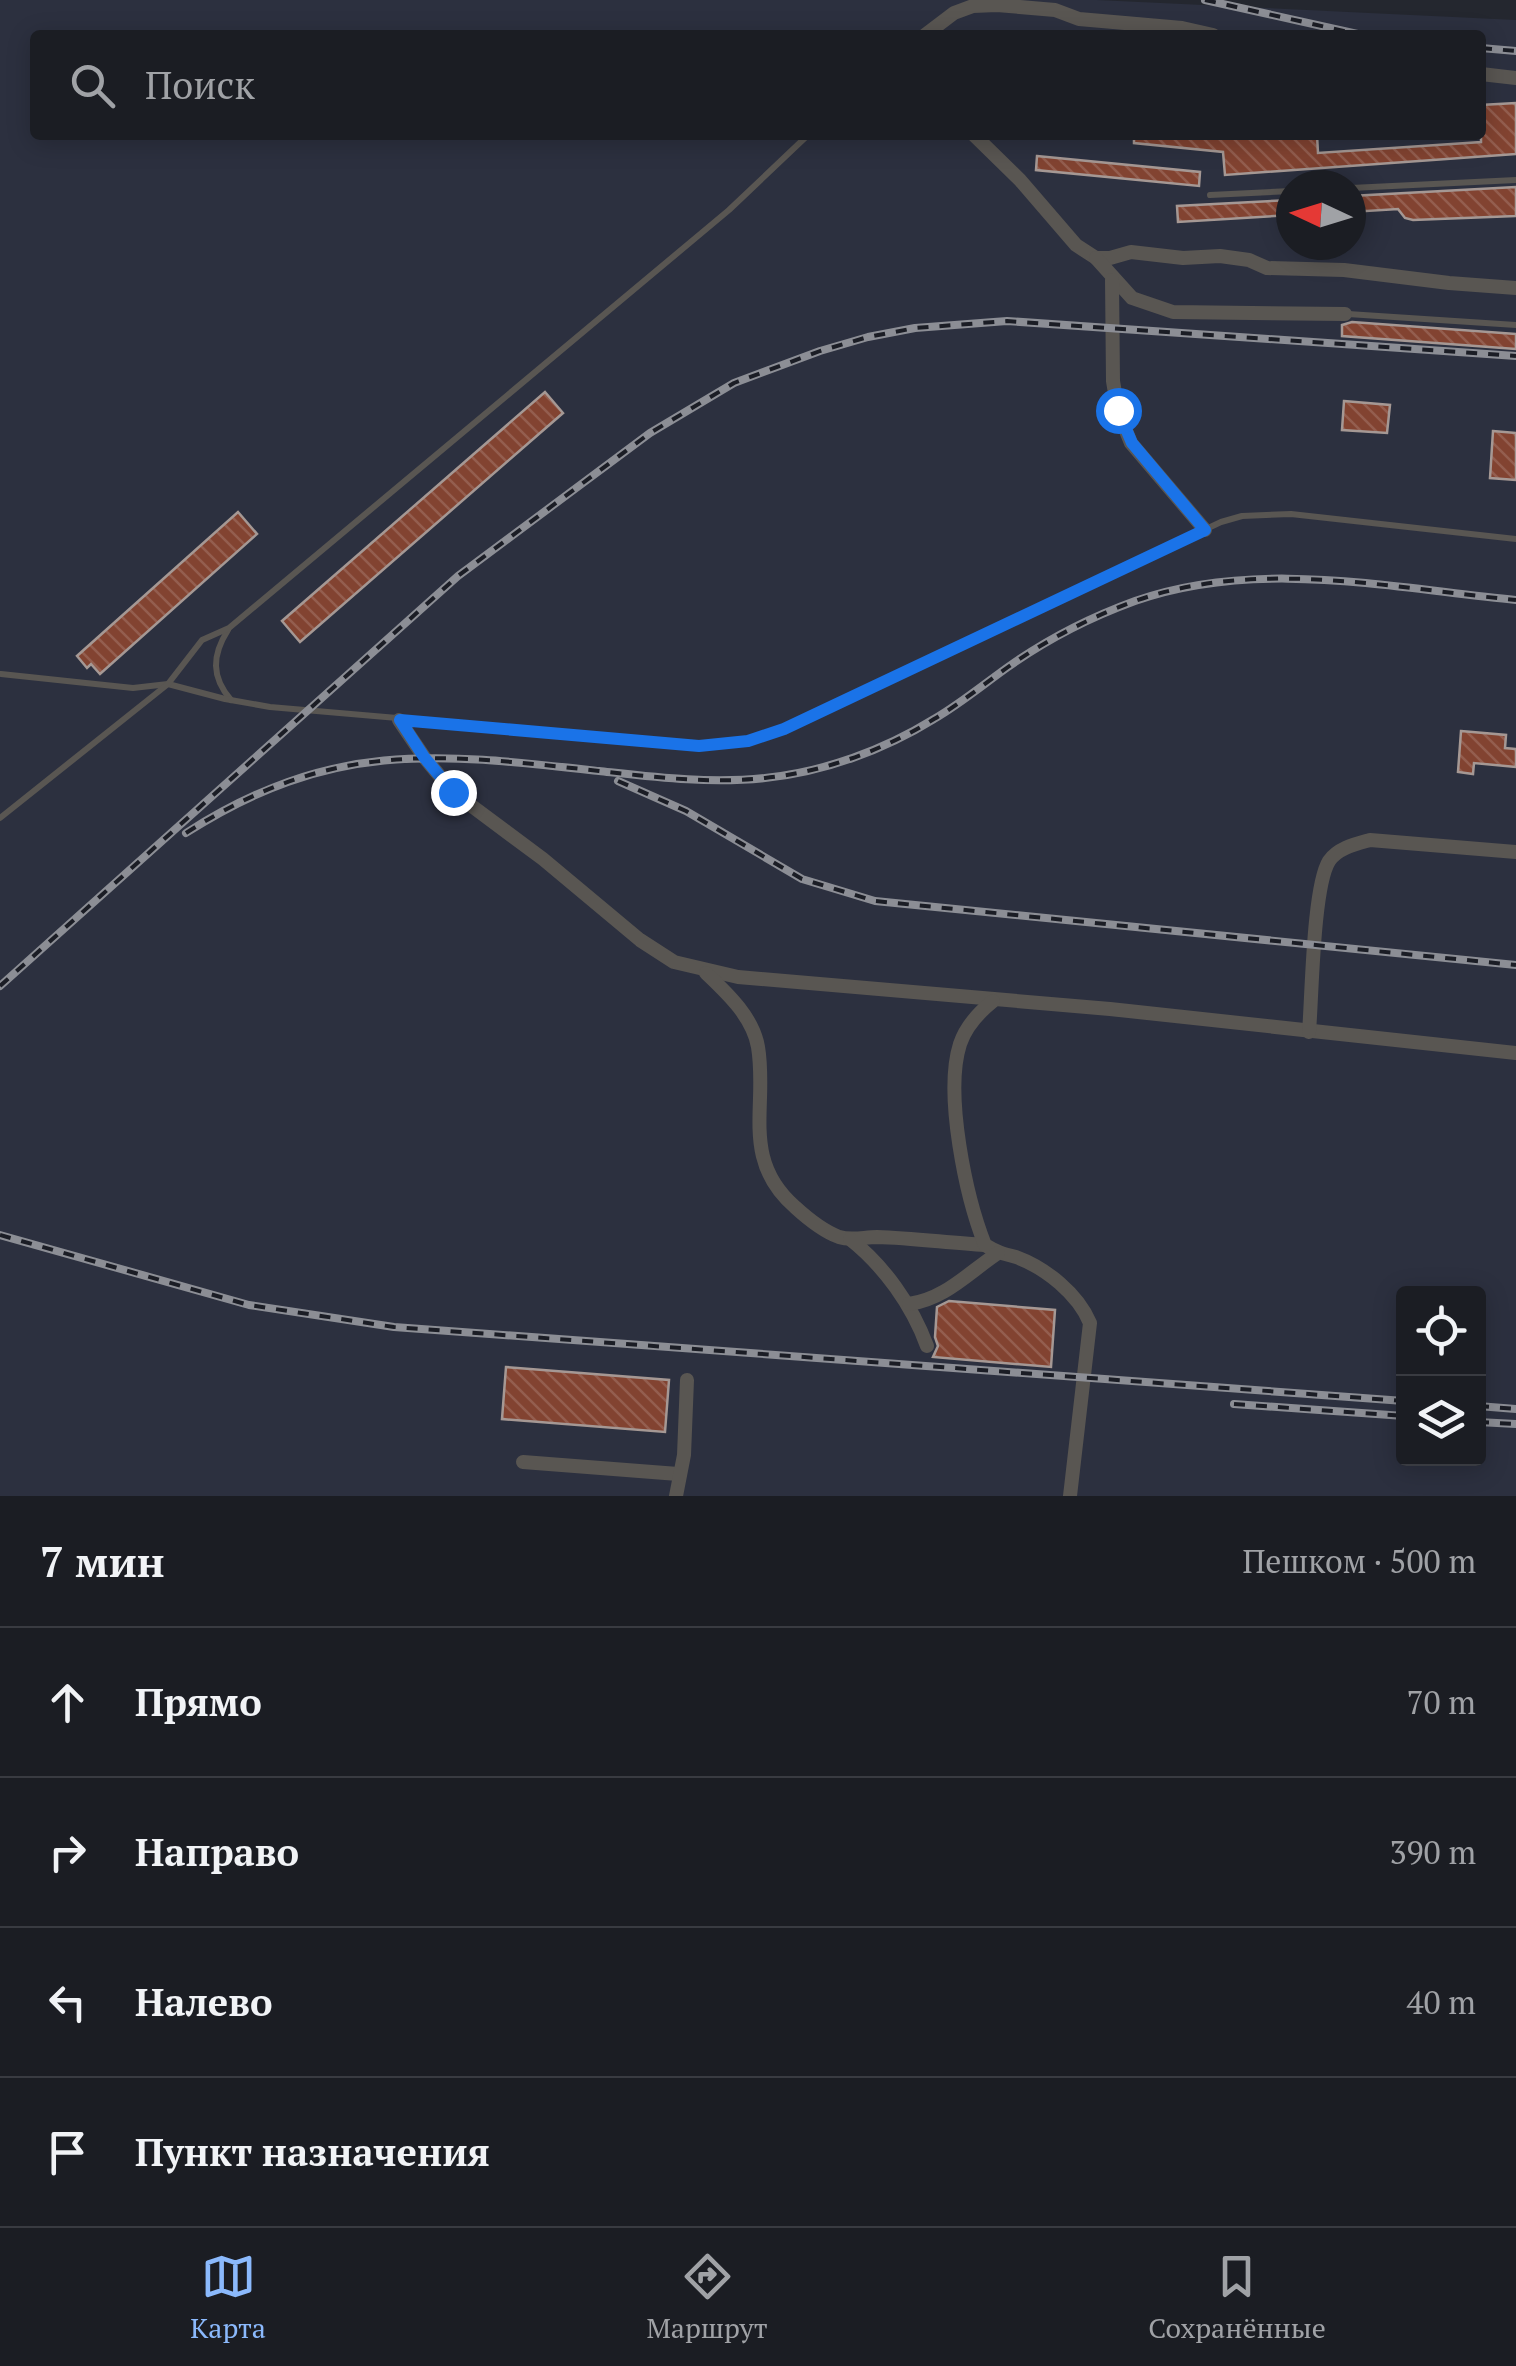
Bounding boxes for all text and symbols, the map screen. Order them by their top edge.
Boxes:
search box [30,30,1486,140]
icon: search [65,58,120,113]
text: Поиск [145,60,255,110]
north arrow [1276,170,1366,260]
route start [1096,388,1142,434]
route end [431,770,477,816]
map controls [1396,1286,1486,1466]
button: locate [1396,1286,1486,1376]
button: layers [1396,1376,1486,1466]
text: 7 мин [40,1533,165,1589]
text: Пешком · 500 m [1242,1540,1476,1582]
icon: ahead [40,1675,95,1730]
text: Прямо [135,1677,262,1727]
text: 70 m [1406,1681,1476,1723]
icon: right [40,1825,95,1880]
text: Направо [135,1827,299,1877]
text: 390 m [1389,1831,1476,1873]
icon: left [40,1975,95,2030]
text: Налево [135,1977,273,2027]
text: 40 m [1406,1981,1476,2023]
icon: arrive [40,2125,95,2180]
text: Пункт назначения [135,2127,490,2177]
tab: Карта [190,2249,266,2346]
tab: Маршрут [646,2249,768,2346]
tab: Сохранённые [1148,2249,1326,2346]

